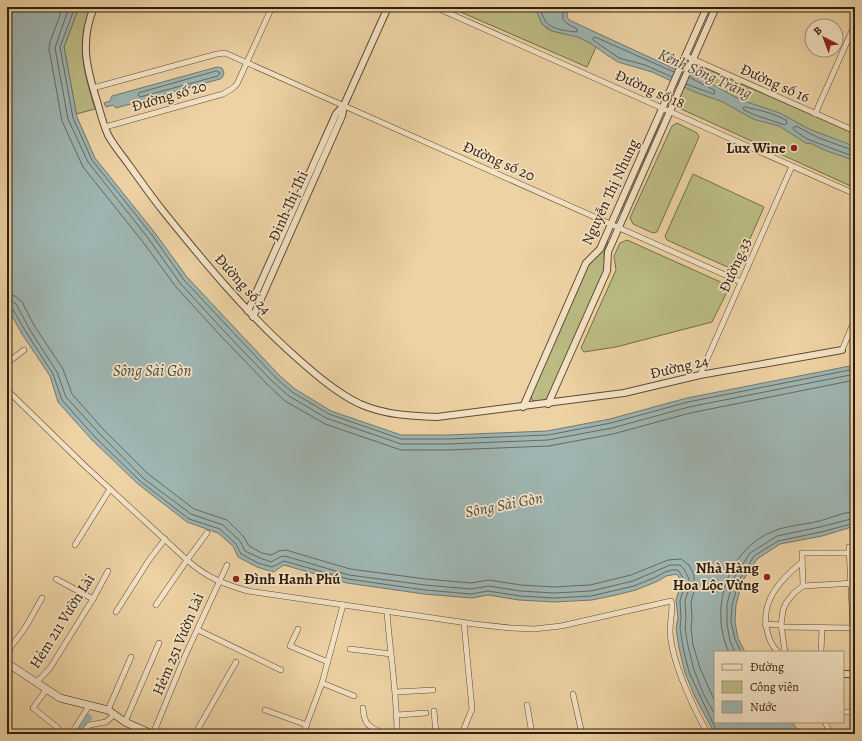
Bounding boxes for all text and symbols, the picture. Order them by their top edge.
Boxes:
north arrow [804,18,844,58]
text: B [810,23,825,39]
water label: Kênh Sông Trăng [655,43,755,105]
street label: Đường số 16 [737,59,813,107]
street label: Đường số 18 [612,65,688,113]
street label: Đường số 20 [129,76,209,116]
street label: Nguyễn Thị Nhung [577,135,644,248]
street label: Đường số 20 [460,136,538,186]
place label: Lux Wine [726,138,786,158]
marker: Lux Wine [789,143,799,153]
street label: Đinh Thị Thi [264,168,312,244]
street label: Đường 33 [714,234,756,296]
street label: Đường số 24 [210,249,276,319]
street label: Đường 24 [648,351,710,383]
water label: Sông Sài Gòn [113,360,191,382]
water label: Sông Sài Gòn [463,487,545,523]
place label: Nhà Hàng Hoa Lộc Vừng [673,558,759,595]
place label: Đình Hanh Phú [244,569,341,589]
street label: Hẻm 211 Vườn Lài [25,570,99,672]
marker: Nhà Hàng Hoa Lộc Vừng [762,572,772,582]
marker: Đình Hanh Phú [231,574,241,584]
street label: Hẻm 251 Vườn Lài [147,590,209,698]
legend [714,651,844,723]
text: Đường [750,659,784,675]
text: Công viên [750,679,799,695]
text: Nước [750,699,777,715]

